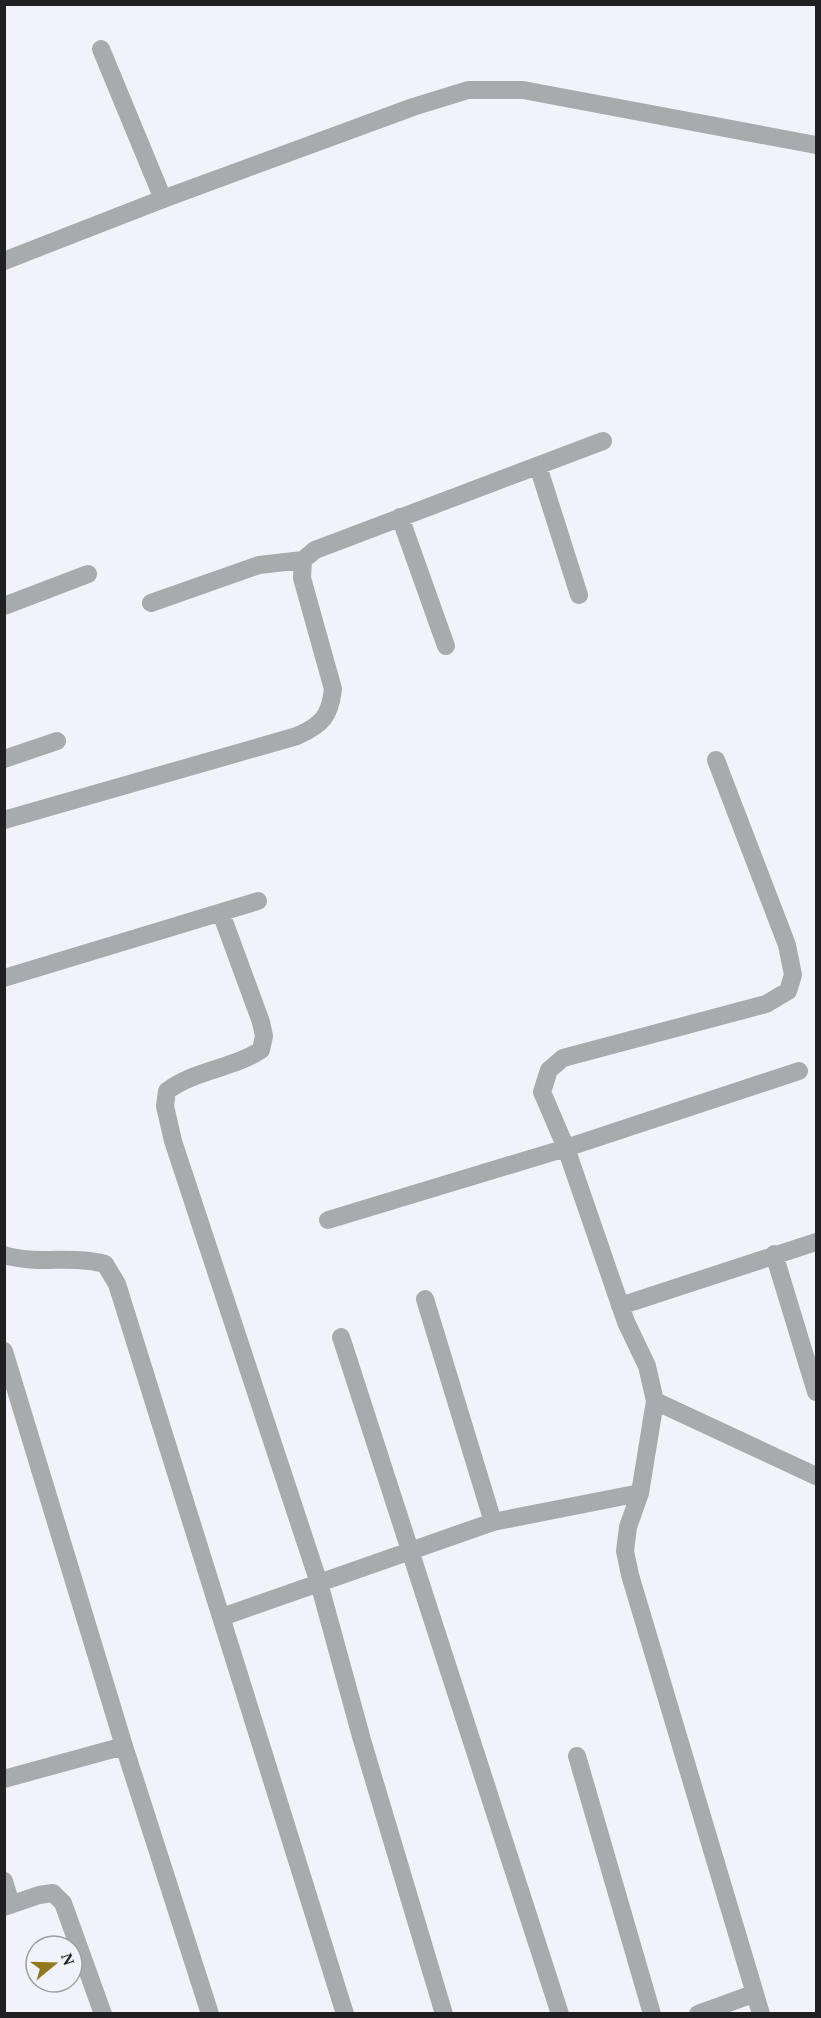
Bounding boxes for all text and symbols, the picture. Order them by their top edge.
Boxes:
north arrow [24,1934,84,1994]
text: N [58,1951,78,1968]

